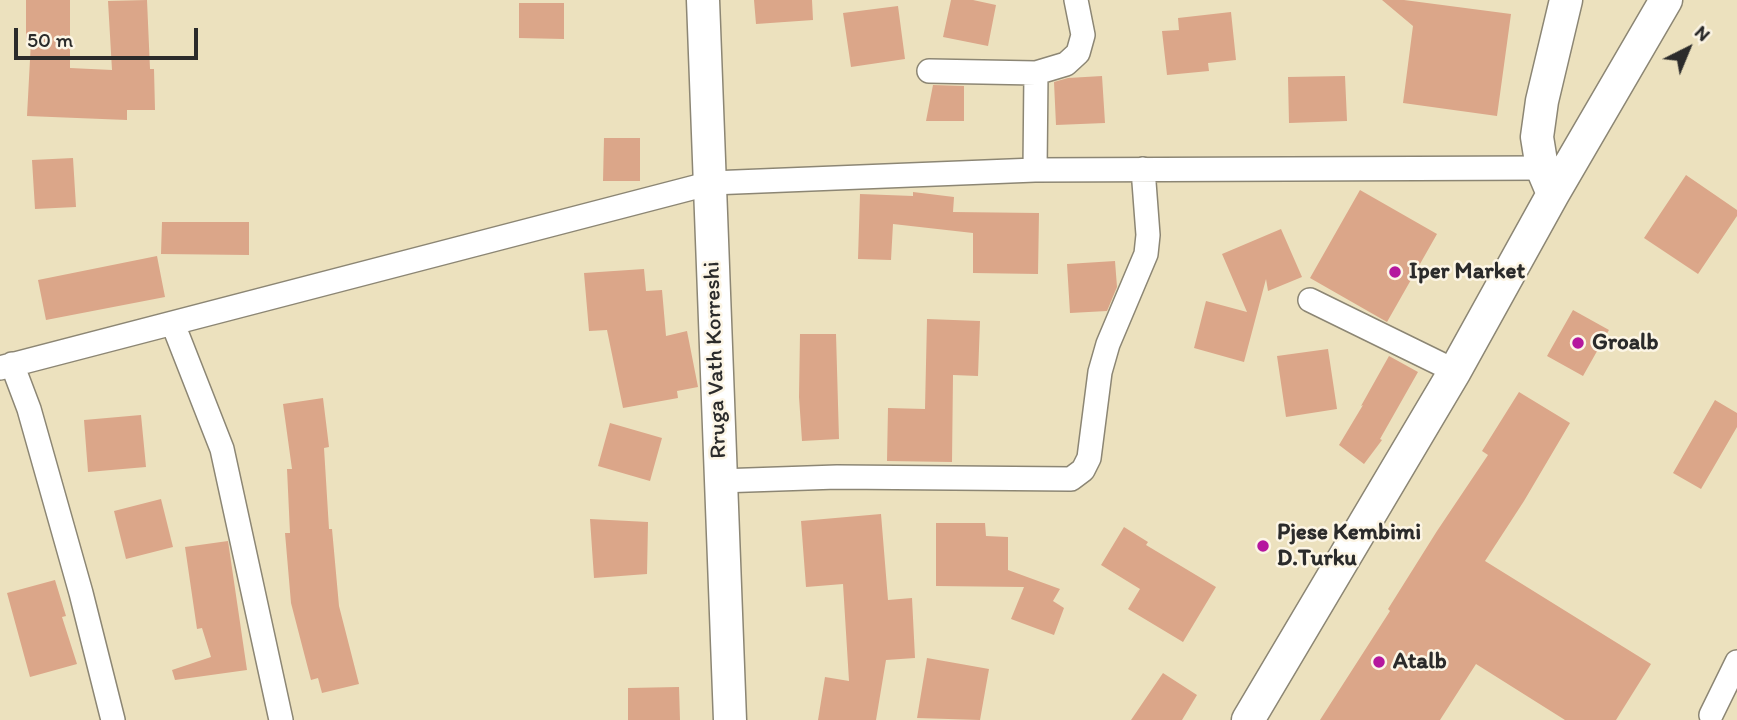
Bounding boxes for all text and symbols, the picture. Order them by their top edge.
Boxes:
scale bar [18,14,201,58]
north arrow [1653,14,1723,84]
text: N [1690,20,1715,46]
text: 50 m [27,27,73,52]
place label: Iper Market [1409,258,1525,286]
street label: Rruga Vath Korreshi [699,261,733,459]
marker: Iper Market [1387,264,1403,280]
place label: Groalb [1592,329,1659,357]
marker: Groalb [1570,335,1586,351]
place label: Pjese Kembimi D.Turku [1277,519,1421,573]
marker: Pjese Kembimi D.Turku [1255,538,1271,554]
place label: Atalb [1393,648,1447,676]
marker: Atalb [1371,654,1387,670]

